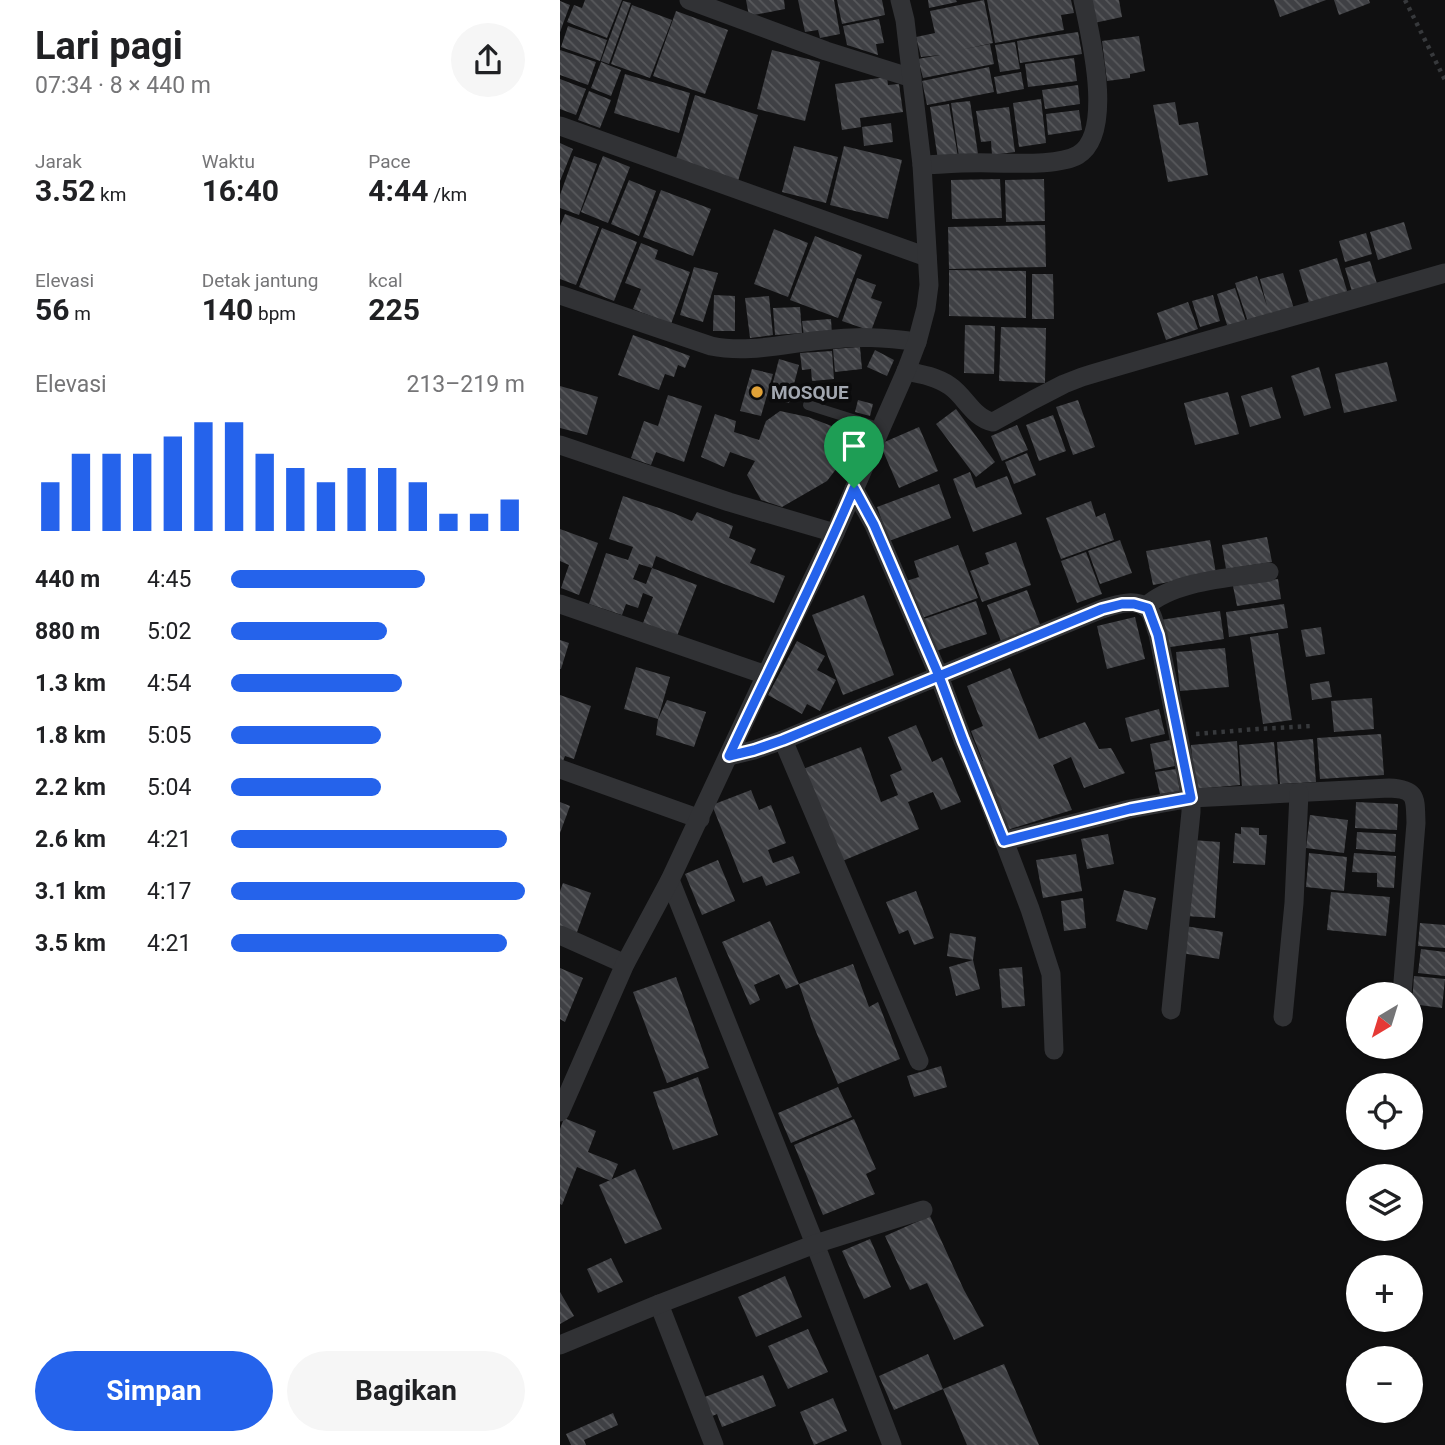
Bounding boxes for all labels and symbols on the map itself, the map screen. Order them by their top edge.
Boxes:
place label: MOSQUE [771,381,849,404]
marker: MOSQUE [749,384,765,400]
pin [824,416,884,488]
north arrow [1346,982,1423,1059]

